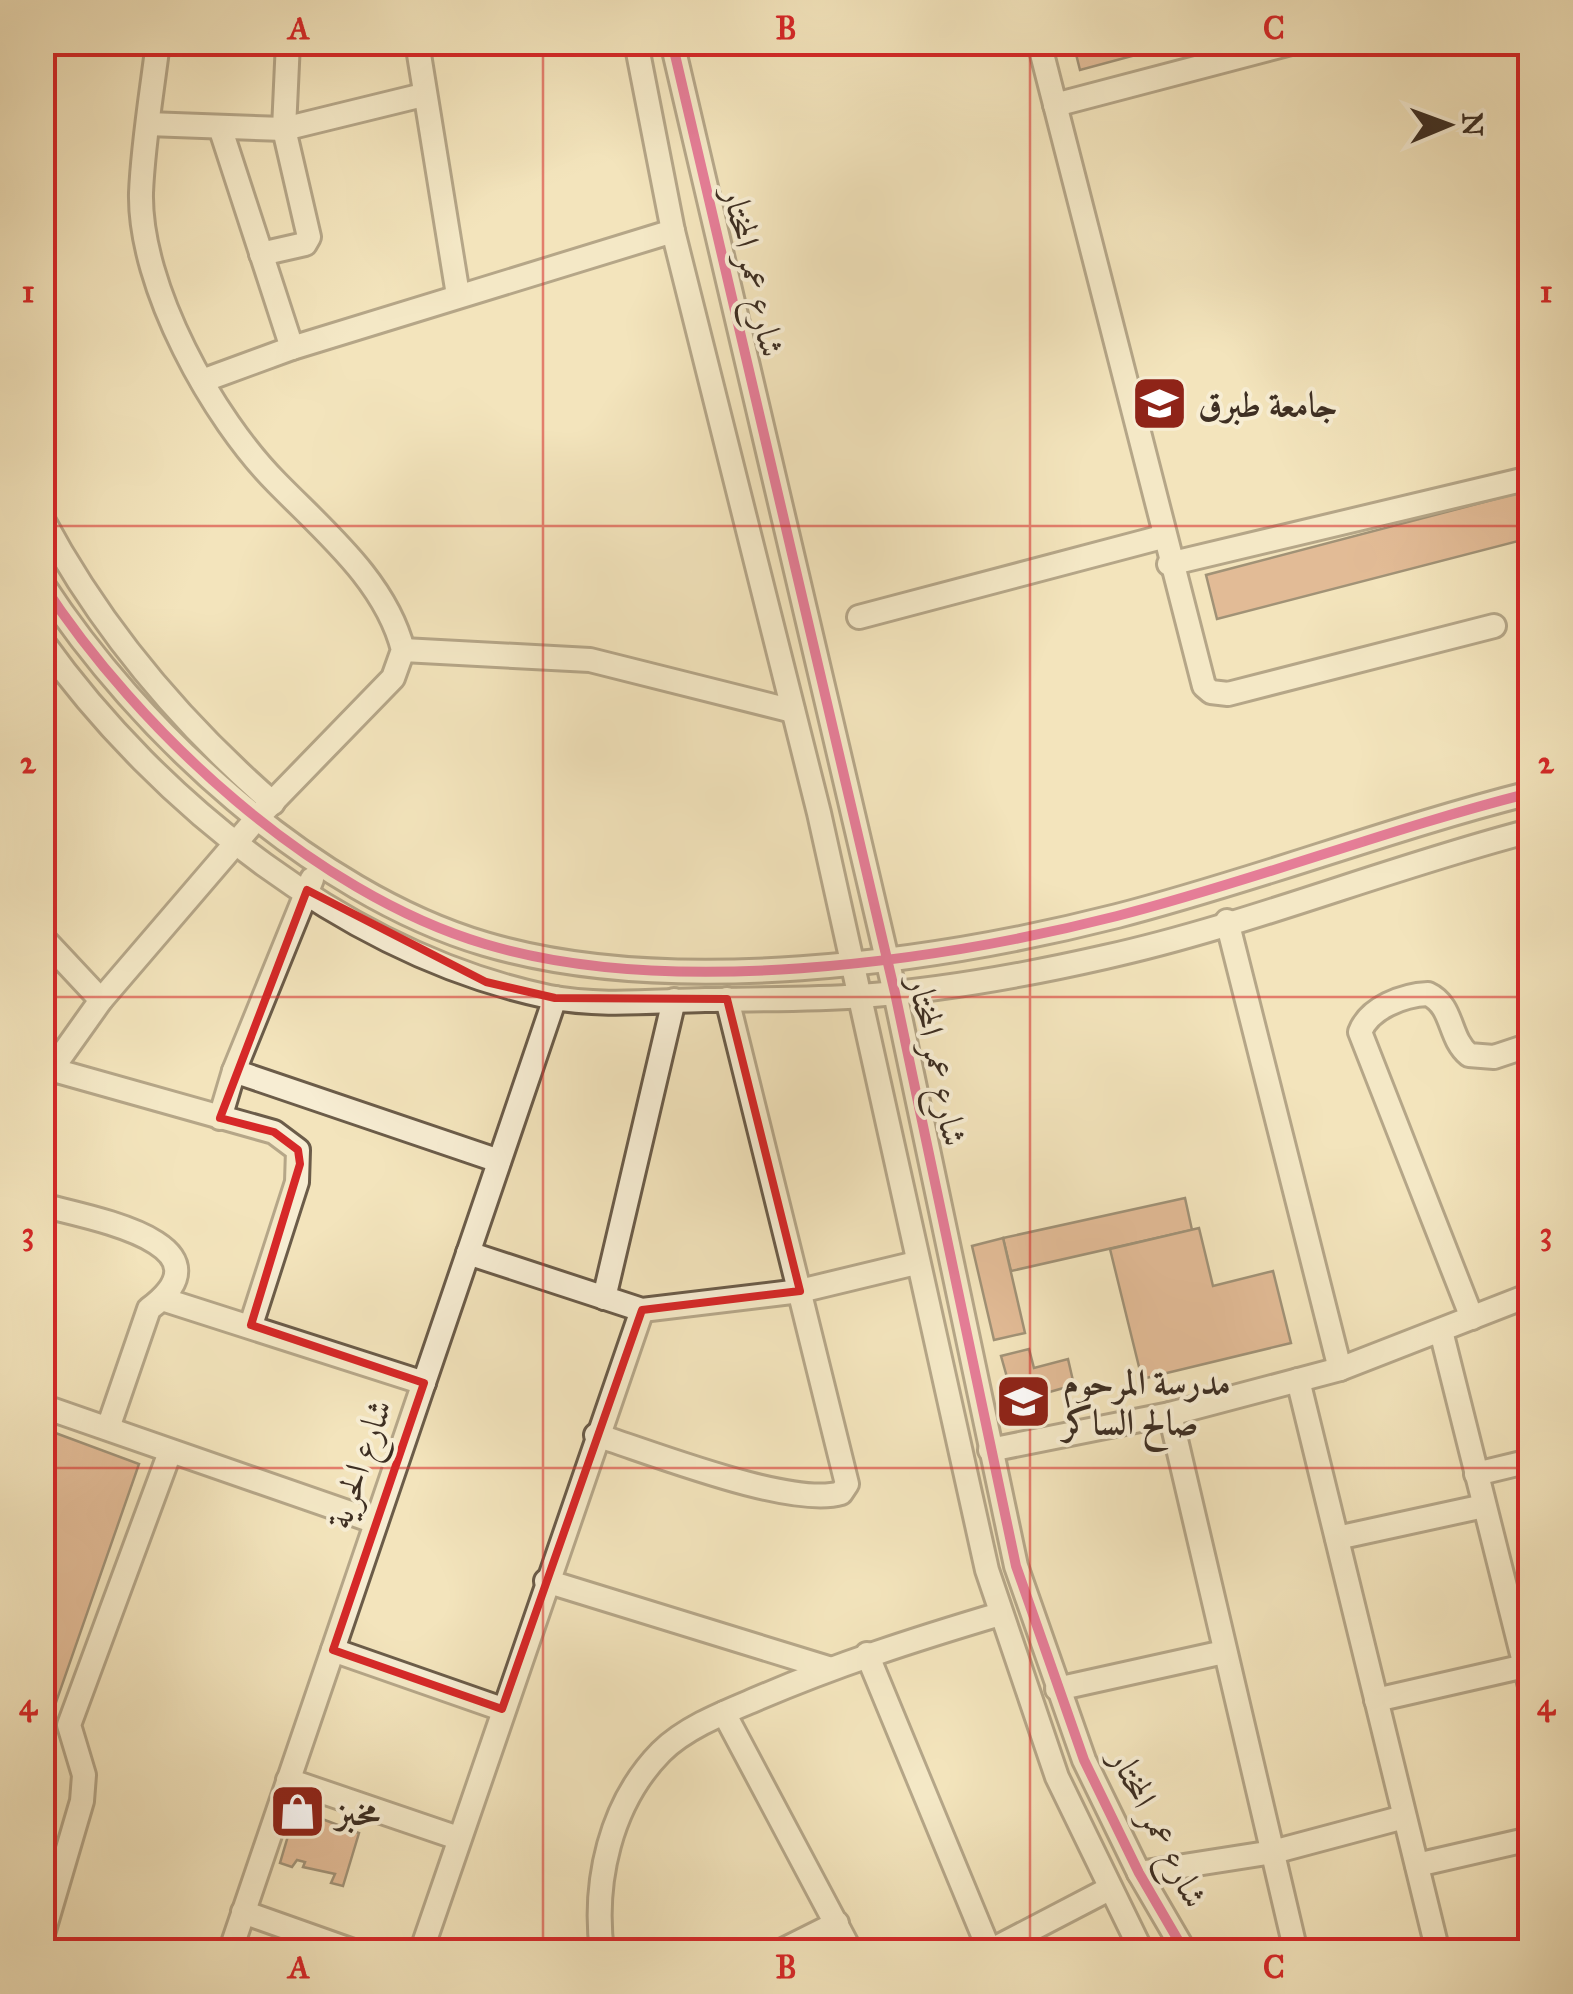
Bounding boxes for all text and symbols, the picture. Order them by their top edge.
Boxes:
text: A [286,9,310,48]
text: B [775,9,797,48]
text: C [1263,9,1285,48]
north arrow [1398,75,1498,175]
text: N [1455,112,1490,137]
street label: شارع عمر المختار [706,180,794,363]
text: 1 [22,272,35,311]
text: 1 [1540,272,1553,311]
school or university icon: جامعة طبرق [1129,374,1189,434]
place label: جامعة طبرق [1198,383,1338,426]
text: 2 [20,743,37,782]
text: 2 [1538,743,1555,782]
street label: شارع عمر المختار [891,969,977,1152]
text: 3 [22,1214,34,1253]
text: 3 [1540,1214,1552,1253]
place label: مدرسة المرحوم صالح الساكر [1059,1361,1231,1452]
school or university icon: مدرسة المرحوم صالح الساكر [994,1372,1054,1432]
street label: شارع الحرية [317,1394,408,1537]
text: 4 [19,1685,38,1724]
text: 4 [1537,1685,1556,1724]
street label: شارع عمر المختار [1093,1739,1217,1918]
shop icon: مخبز [267,1782,327,1842]
place label: مخبز [332,1791,380,1834]
text: A [286,1948,310,1987]
text: B [775,1948,797,1987]
text: C [1263,1948,1285,1987]

